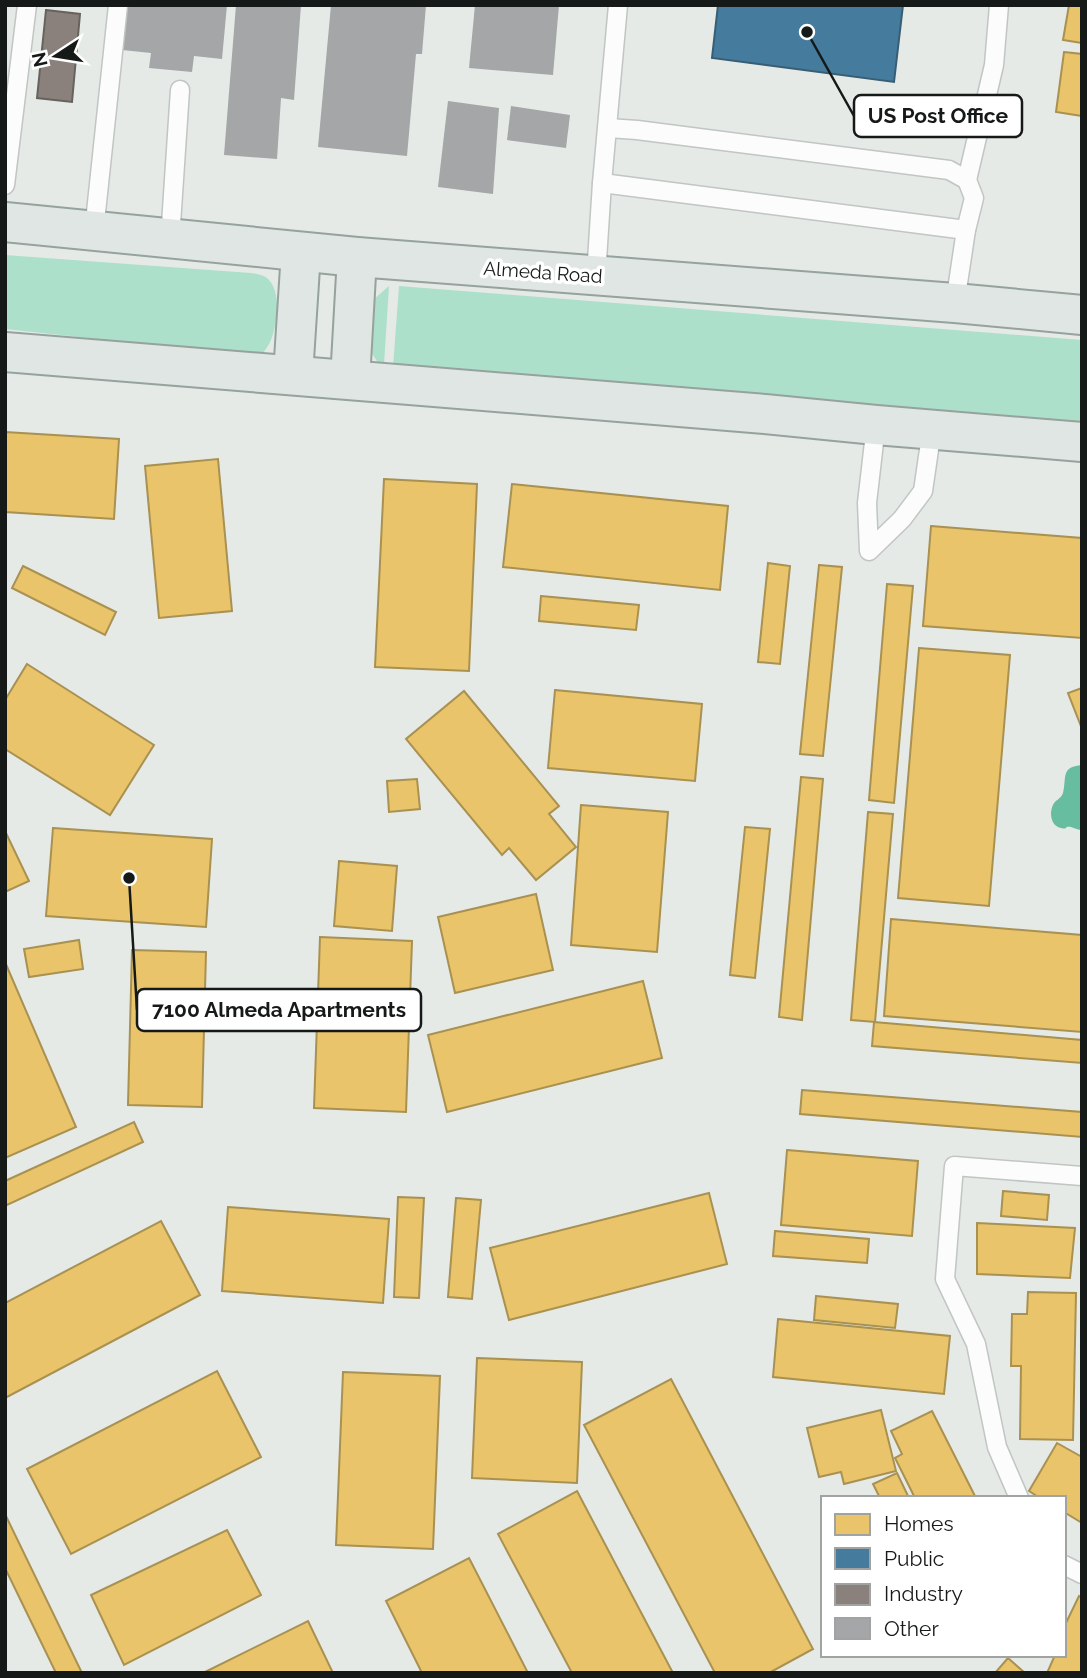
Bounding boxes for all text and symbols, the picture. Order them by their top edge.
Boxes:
north arrow [21,21,91,91]
text: N [27,50,52,69]
callout: US Post Office [854,95,1022,137]
text: US Post Office [868,103,1009,128]
street label: Almeda Road [483,257,603,287]
callout: 7100 Almeda Apartments [137,989,421,1031]
text: 7100 Almeda Apartments [152,997,406,1022]
legend [821,1496,1066,1657]
text: Homes [884,1511,954,1536]
text: Public [884,1546,944,1571]
text: Industry [884,1581,963,1606]
text: Other [884,1616,939,1641]

